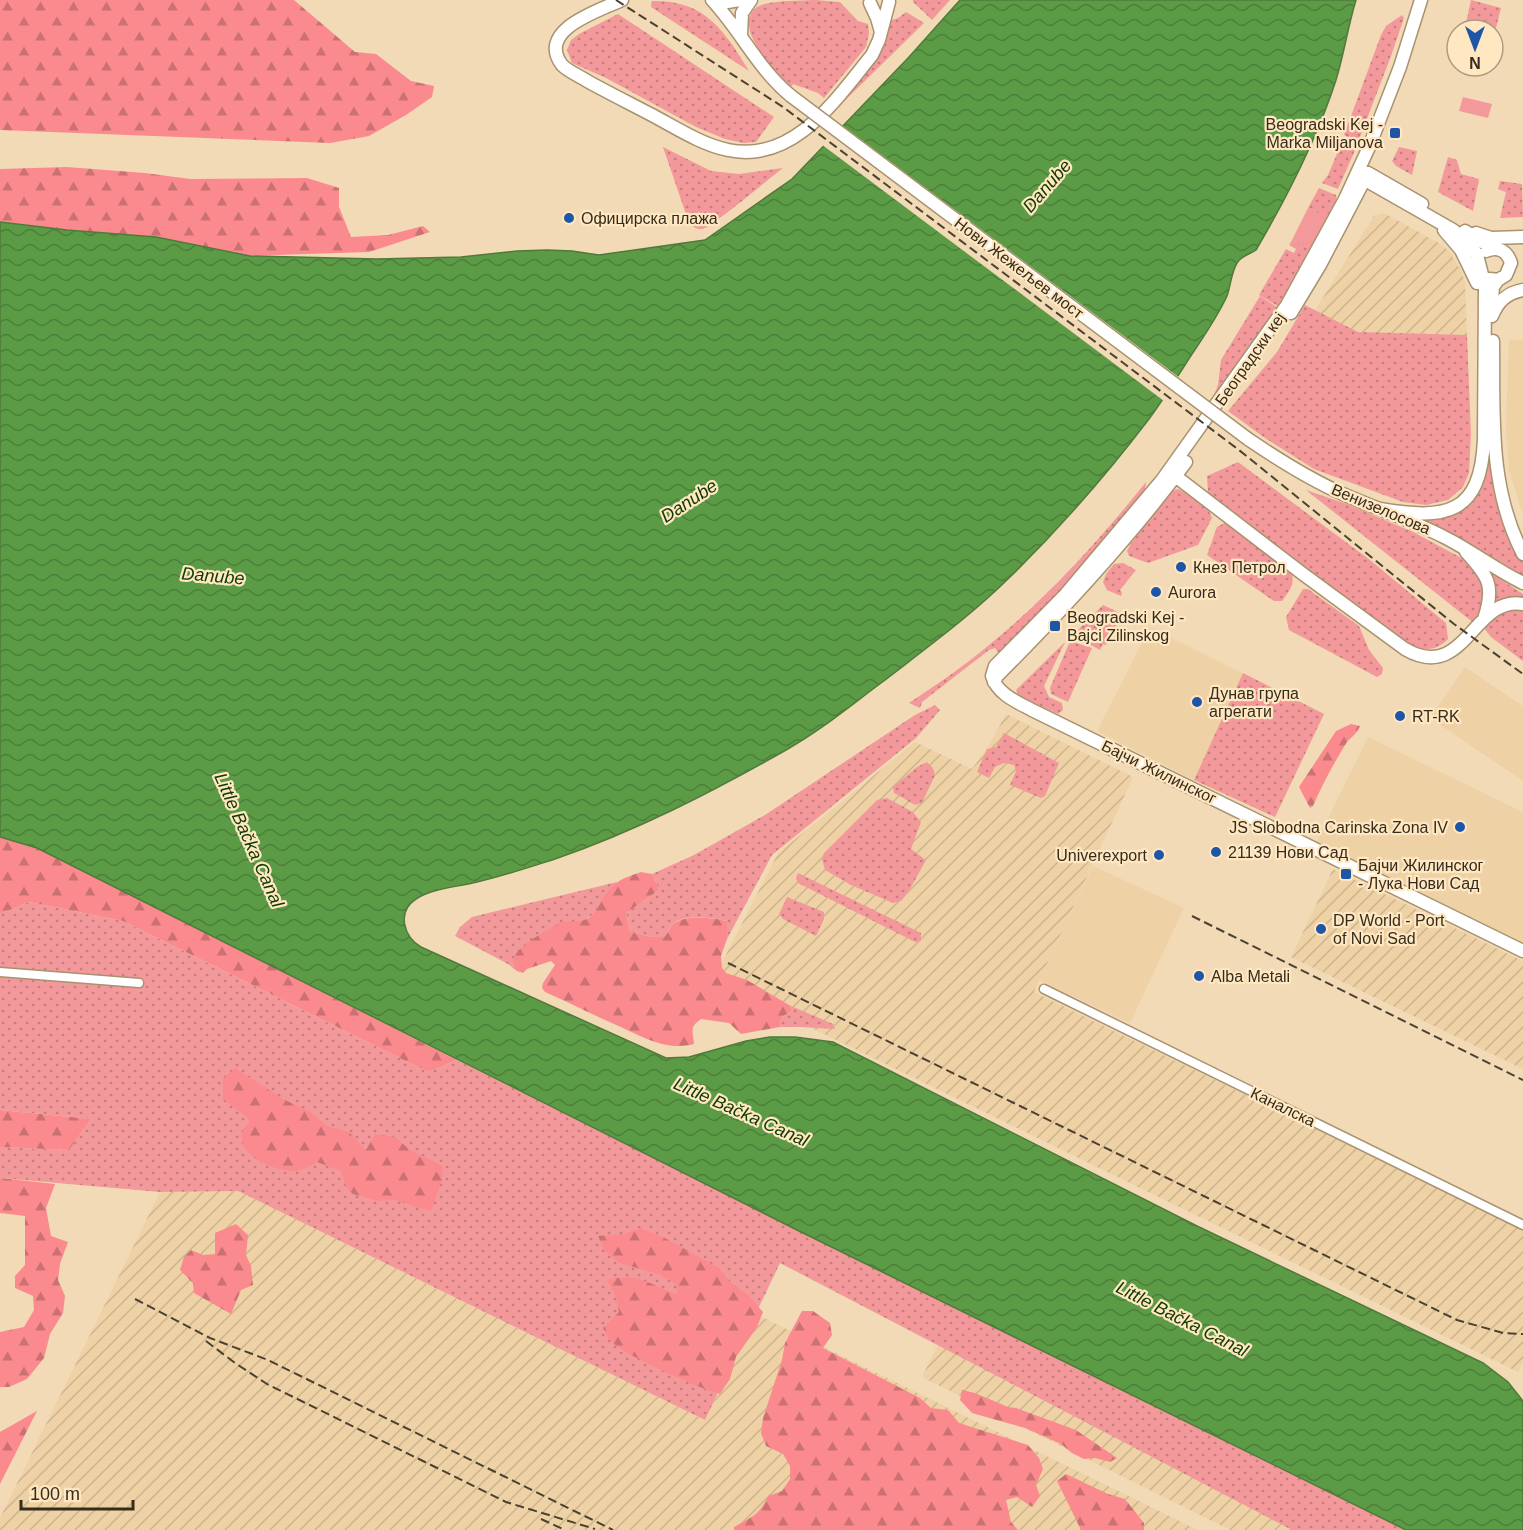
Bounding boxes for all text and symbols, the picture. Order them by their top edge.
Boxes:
north arrow [1445,18,1505,78]
text: N [1469,54,1481,71]
place label: Beogradski Kej - Marka Miljanova [1266,116,1383,151]
marker: Beogradski Kej - Marka Miljanova [1388,126,1402,140]
water label: Danube [1019,156,1075,216]
place label: Официрска плажа [581,210,718,227]
marker: Официрска плажа [562,211,576,225]
street label: Нови Жежељев мост [951,214,1087,322]
street label: Београдски кеј [1212,309,1288,409]
water label: Danube [657,475,721,527]
street label: Венизелосова [1329,481,1433,537]
place label: Кнез Петрол [1193,559,1285,576]
marker: Кнез Петрол [1174,560,1188,574]
water label: Danube [181,563,245,589]
place label: Aurora [1168,584,1216,601]
marker: Aurora [1149,585,1163,599]
place label: Beogradski Kej - Bajci Zilinskog [1067,609,1184,644]
marker: Beogradski Kej - Bajci Zilinskog [1048,619,1062,633]
place label: Дунав група агрегати [1209,685,1299,720]
marker: Дунав група агрегати [1190,695,1204,709]
place label: RT-RK [1412,708,1460,725]
marker: RT-RK [1393,709,1407,723]
street label: Бајчи Жилинског [1099,737,1219,807]
water label: Little Bačka Canal [210,770,288,911]
place label: JS Slobodna Carinska Zona IV [1229,819,1448,836]
marker: JS Slobodna Carinska Zona IV [1453,820,1467,834]
place label: 21139 Нови Сад [1228,844,1349,861]
marker: 21139 Нови Сад [1209,845,1223,859]
place label: Univerexport [1056,847,1148,864]
marker: Univerexport [1152,848,1166,862]
place label: Бајчи Жилинског - Лука Нови Сад [1358,857,1484,892]
marker: Бајчи Жилинског - Лука Нови Сад [1339,867,1353,881]
place label: DP World - Port of Novi Sad [1333,912,1445,947]
marker: DP World - Port of Novi Sad [1314,922,1328,936]
place label: Alba Metali [1211,968,1290,985]
marker: Alba Metali [1192,969,1206,983]
water label: Little Bačka Canal [671,1073,812,1151]
street label: Каналска [1248,1084,1318,1130]
water label: Little Bačka Canal [1113,1277,1252,1361]
scale bar [21,1473,134,1511]
text: 100 m [30,1484,80,1504]

